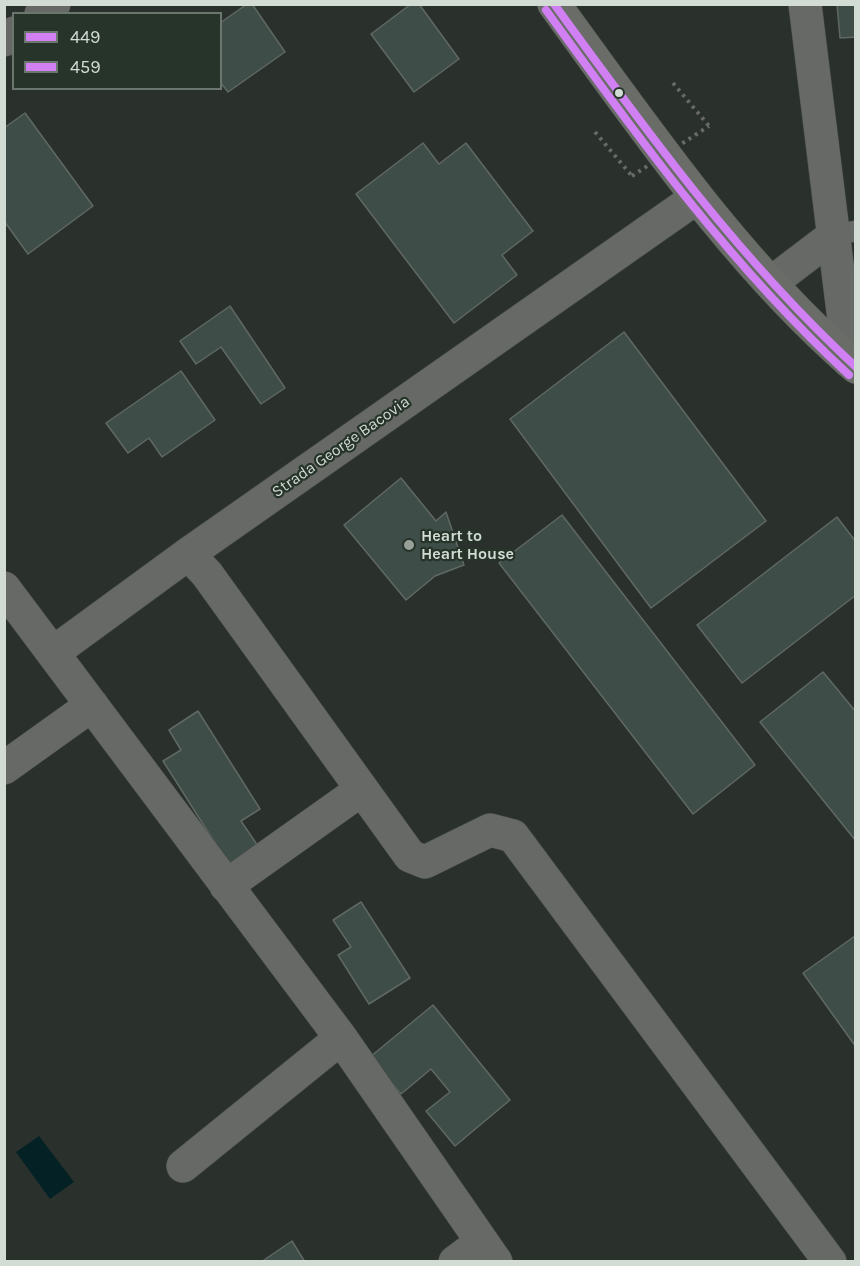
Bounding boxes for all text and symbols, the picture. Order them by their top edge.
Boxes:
legend [12,12,222,90]
text: 449 [70,26,101,48]
text: 459 [70,56,101,78]
unlabelled marker [613,87,625,99]
street label: Strada George Bacovia [268,392,414,502]
place label: Heart to Heart House [421,526,514,564]
marker: Heart to Heart House [402,538,416,552]

